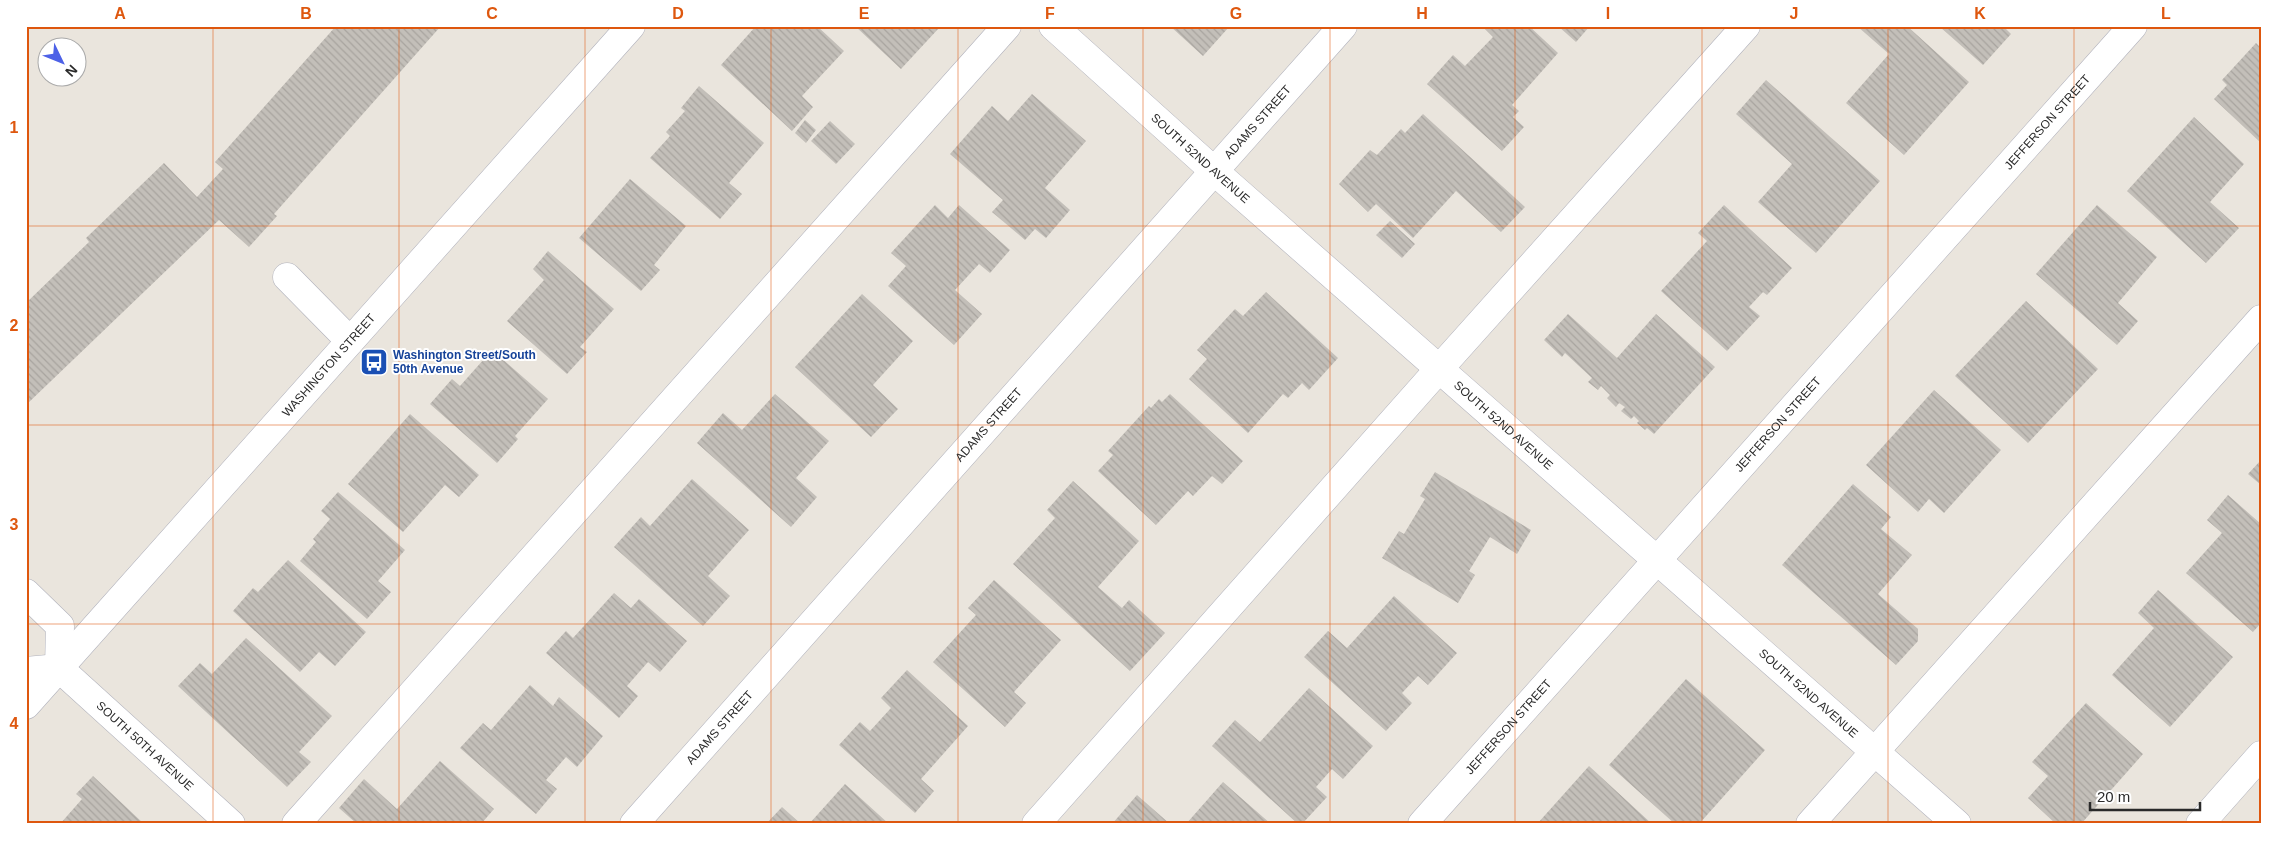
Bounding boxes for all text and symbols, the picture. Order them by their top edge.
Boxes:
text: A [114,5,126,22]
text: B [300,5,312,22]
text: C [486,5,498,22]
text: D [672,5,684,22]
text: E [859,5,870,22]
text: F [1045,5,1055,22]
text: G [1230,5,1242,22]
text: H [1416,5,1428,22]
text: I [1606,5,1610,22]
text: J [1790,5,1798,22]
text: K [1974,5,1986,22]
text: L [2161,5,2171,22]
north arrow [38,38,88,88]
text: N [62,62,81,80]
street label: JEFFERSON STREET [2001,71,2094,172]
street label: ADAMS STREET [1221,82,1294,162]
street label: SOUTH 52ND AVENUE [1148,111,1252,206]
text: 1 [10,119,19,136]
street label: WASHINGTON STREET [279,311,379,420]
text: 2 [10,317,19,334]
bus stop icon: Washington Street/South 50th Avenue [359,347,389,377]
place label: Washington Street/South 50th Avenue [393,348,536,376]
street label: JEFFERSON STREET [1732,374,1824,475]
street label: SOUTH 52ND AVENUE [1451,378,1556,473]
street label: ADAMS STREET [952,385,1025,464]
text: 3 [10,516,19,533]
street label: SOUTH 52ND AVENUE [1756,646,1861,741]
street label: JEFFERSON STREET [1463,676,1555,777]
street label: ADAMS STREET [683,687,756,767]
street label: SOUTH 50TH AVENUE [94,698,196,793]
text: 4 [10,715,19,732]
scale bar [2090,780,2200,812]
text: 20 m [2097,788,2130,805]

